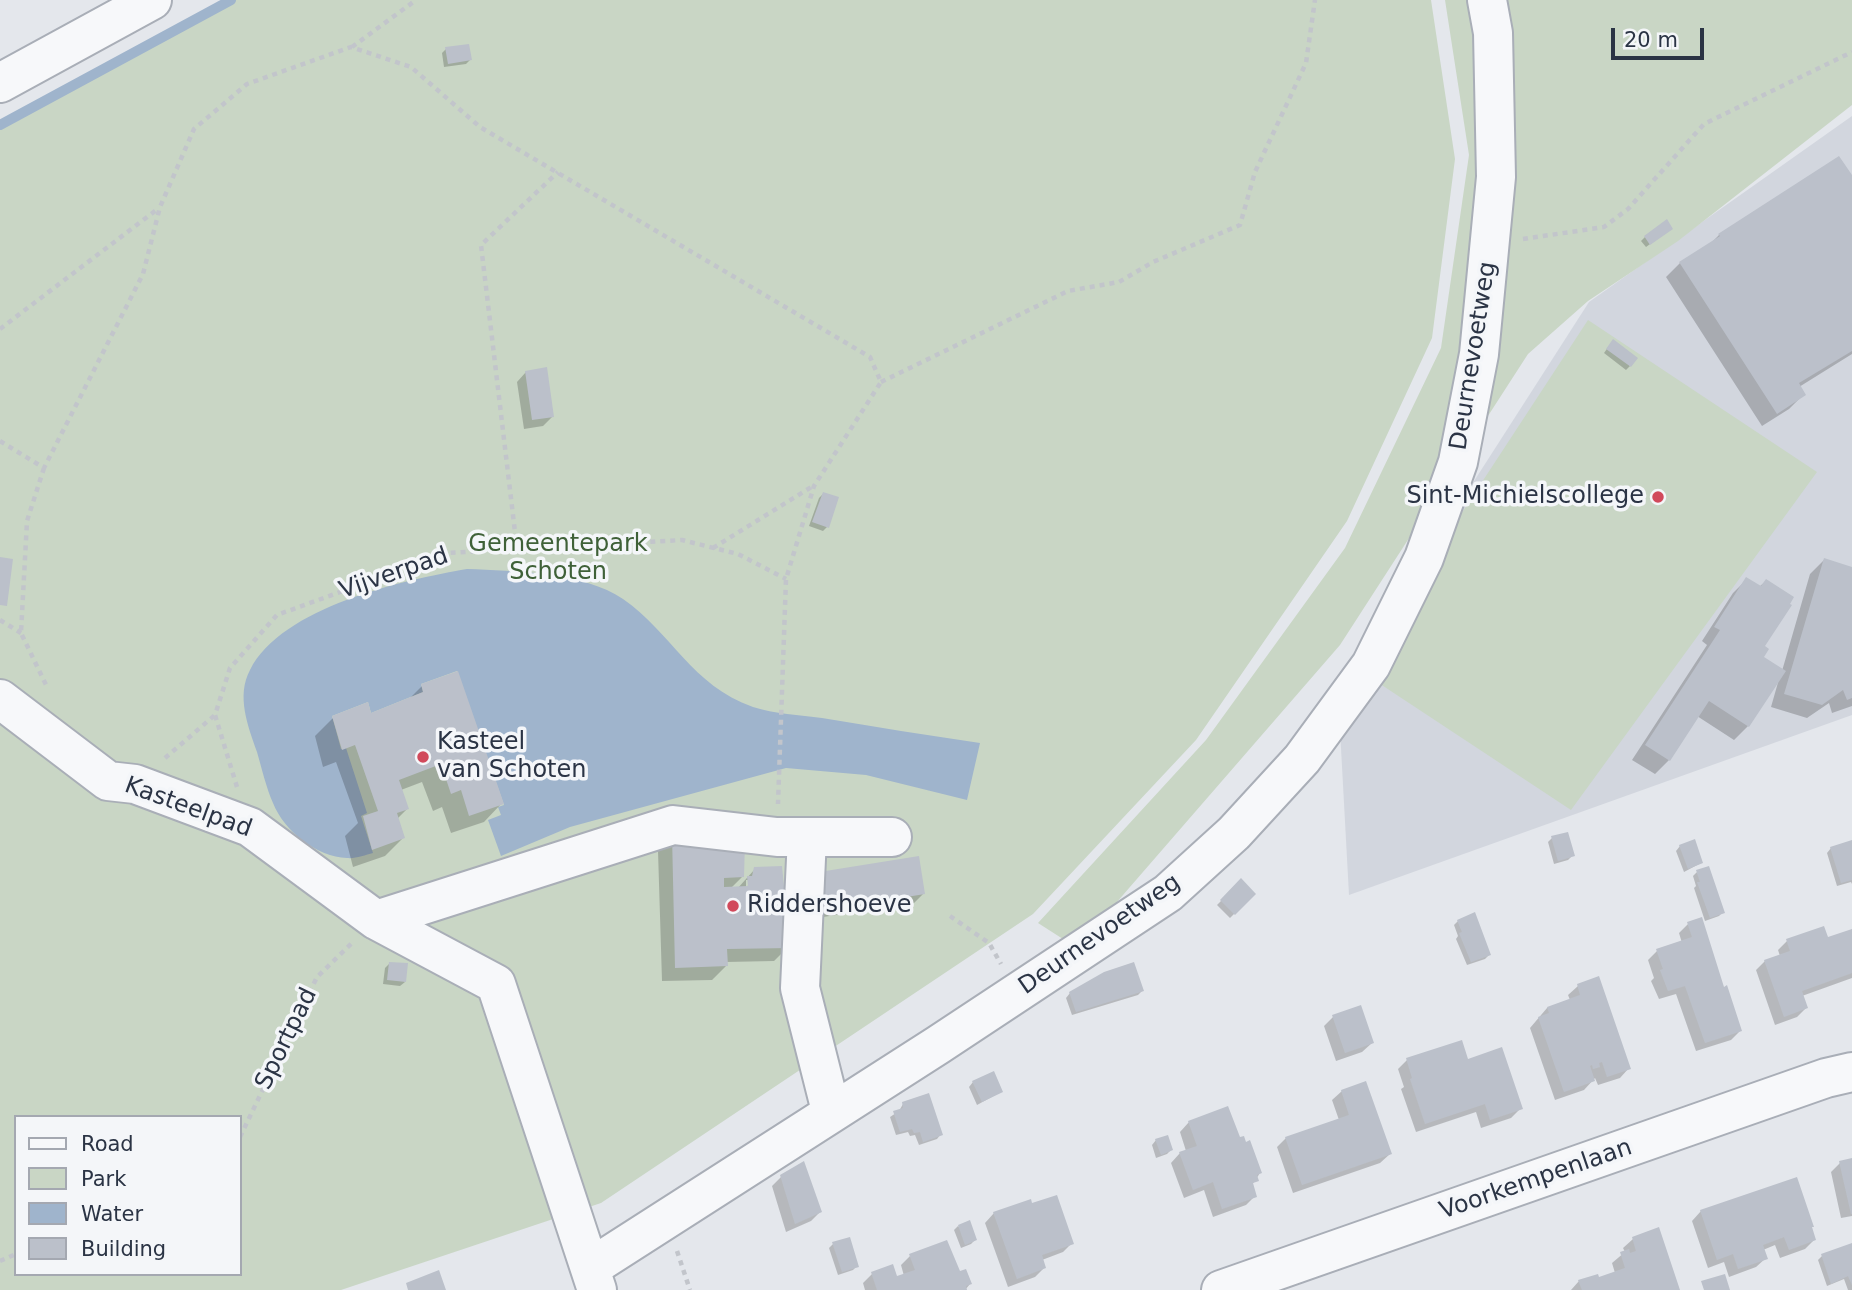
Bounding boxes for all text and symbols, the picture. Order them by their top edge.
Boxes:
scale bar [1614,14,1707,58]
text: 20 m [1624,28,1678,52]
street label: Deurnevoetweg [1445,260,1503,452]
place label: Sint-Michielscollege [1406,483,1644,511]
marker: Sint-Michielscollege [1650,489,1666,505]
park label: Gemeentepark Schoten [468,531,648,587]
street label: Vijverpad [336,542,452,606]
place label: Kasteel van Schoten [437,729,586,785]
marker: Kasteel van Schoten [415,749,431,765]
street label: Kasteelpad [120,772,256,844]
street label: Deurnevoetweg [1014,869,1186,1001]
place label: Riddershoeve [747,892,912,920]
marker: Riddershoeve [725,898,741,914]
street label: Sportpad [250,983,324,1095]
legend [14,1115,242,1276]
text: Road [81,1132,134,1156]
street label: Voorkempenlaan [1436,1134,1636,1226]
text: Park [81,1167,126,1191]
text: Water [81,1202,143,1226]
text: Building [81,1237,166,1261]

